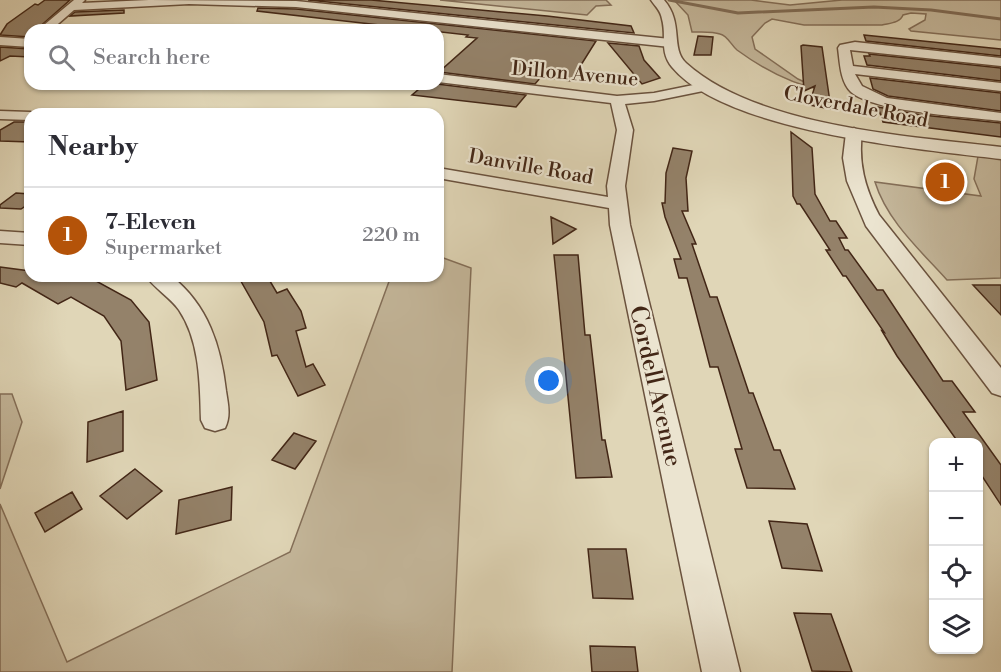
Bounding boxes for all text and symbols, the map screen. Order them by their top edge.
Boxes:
search box [24,24,444,90]
icon: search [45,41,78,74]
text: Search here [93,44,210,71]
street label: Dillon Avenue [510,56,639,92]
street label: Cloverdale Road [781,81,931,134]
text: Nearby [48,131,138,163]
street label: Danville Road [466,144,596,191]
pin: 1 [926,160,964,204]
text: 7-Eleven [105,209,196,236]
text: 1 [63,223,72,248]
text: 220 m [362,223,420,248]
text: Supermarket [105,236,222,261]
street label: Cordell Avenue [622,303,688,470]
your location [534,366,563,395]
map controls [929,438,983,654]
button: + [929,438,983,492]
button: − [929,492,983,546]
button: locate [929,546,983,600]
button: layers [929,600,983,654]

